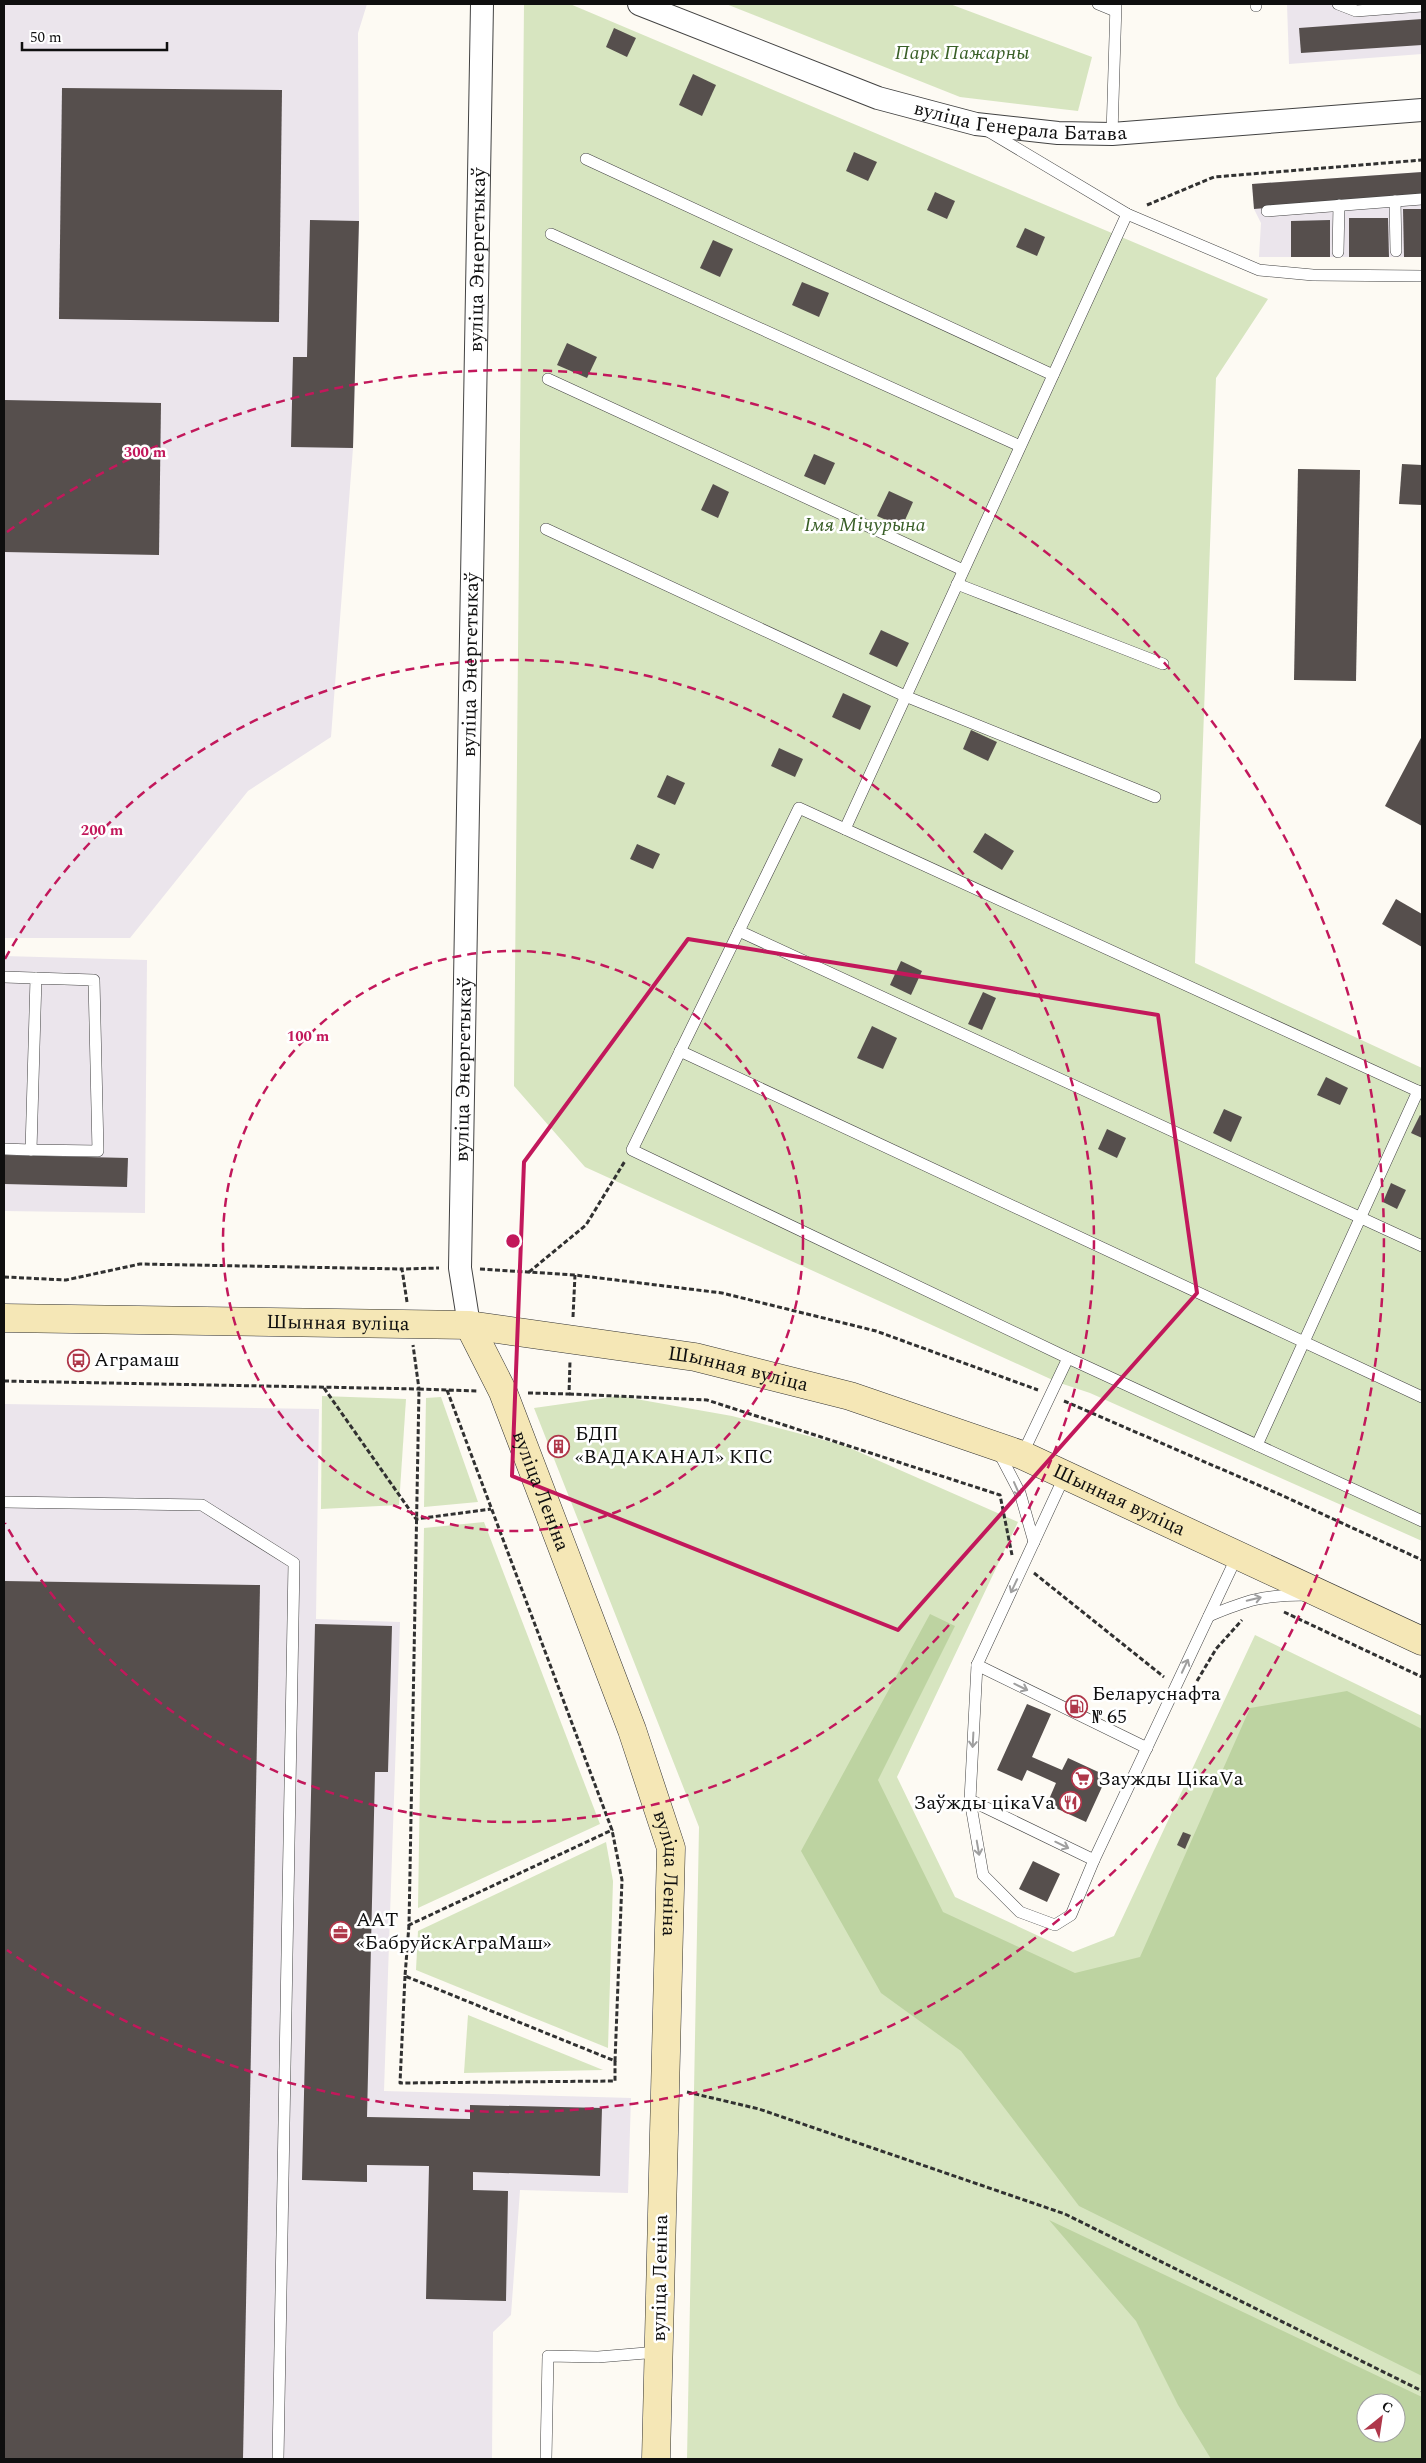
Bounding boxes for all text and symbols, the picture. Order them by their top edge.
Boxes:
scale bar [22,20,168,52]
text: 50 m [30,26,62,49]
park label: Парк Пажарны [895,38,1030,68]
street label: вуліца Генерала Батава [910,93,1128,149]
street label: вуліца Энергетыкаў [461,166,494,352]
text: 300 m [124,441,167,464]
park label: Імя Мічурына [804,510,926,540]
street label: вуліца Энергетыкаў [454,571,487,757]
text: 200 m [81,819,124,842]
street label: вуліца Энергетыкаў [447,976,480,1162]
text: 100 m [287,1025,330,1048]
centre of rings [504,1232,522,1250]
street label: Шынная вуліца [266,1307,410,1339]
street label: Шынная вуліца [666,1338,812,1400]
place label: Аграмаш [94,1345,179,1375]
bus stop icon: Аграмаш [66,1348,90,1372]
place label: БДП «ВАДАКАНАЛ» КПС [575,1419,773,1472]
street label: вуліца Леніна [504,1426,578,1556]
building icon: БДП «ВАДАКАНАЛ» КПС [547,1434,571,1458]
street label: Шынная вуліца [1048,1456,1191,1544]
one-way arrow [1013,1482,1023,1497]
one-way arrow [1008,1578,1018,1593]
one-way arrow [1246,1594,1262,1603]
one-way arrow [1181,1659,1191,1674]
place label: Беларуснафта № 65 [1092,1679,1221,1732]
one-way arrow [1013,1682,1028,1692]
fuel station icon: Беларуснафта № 65 [1064,1694,1088,1718]
one-way arrow [968,1732,978,1748]
place label: Заужды ЦікаVа [1098,1764,1244,1794]
supermarket icon: Заужды ЦікаVа [1070,1767,1094,1791]
place label: Заўжды цікаVа [913,1788,1055,1818]
restaurant icon: Заўжды цікаVа [1059,1791,1083,1815]
street label: вуліца Леніна [645,1806,686,1937]
one-way arrow [974,1840,984,1856]
one-way arrow [1054,1841,1069,1850]
place label: ААТ «БабруйскАграМаш» [356,1905,552,1958]
office icon: ААТ «БабруйскАграМаш» [328,1920,352,1944]
street label: вуліца Леніна [644,2214,676,2342]
north arrow [1356,2393,1406,2443]
text: С [1378,2396,1397,2419]

